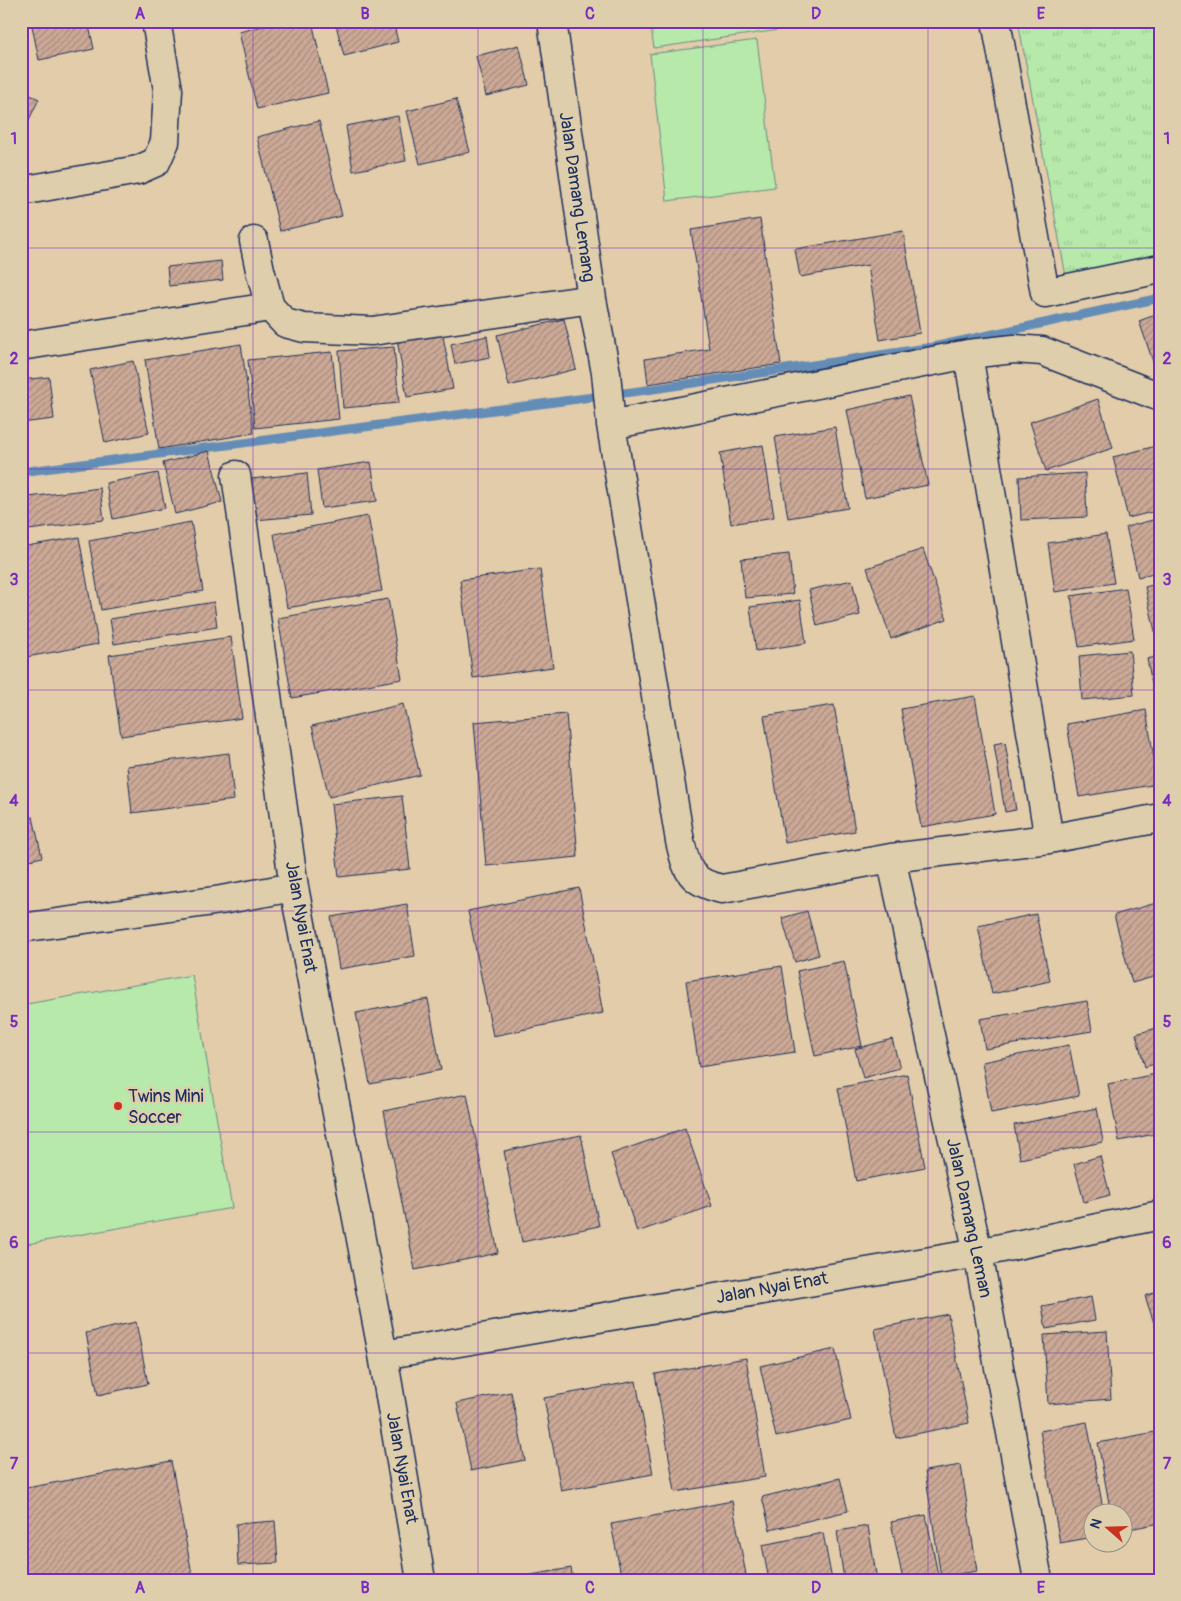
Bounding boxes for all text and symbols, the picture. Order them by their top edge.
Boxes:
text: A [135,4,146,24]
text: B [360,4,370,24]
text: C [585,4,595,24]
text: D [811,4,821,24]
text: E [1037,4,1046,24]
street label: Jalan Damang Lemang [554,110,600,284]
text: 1 [11,129,17,149]
text: 1 [1164,129,1170,149]
text: 2 [10,349,19,369]
text: 2 [1163,349,1172,369]
text: 3 [10,570,19,590]
text: 3 [1163,570,1172,590]
text: 4 [9,791,19,811]
text: 4 [1162,791,1172,811]
street label: Jalan Nyai Enat [280,859,322,975]
text: 5 [10,1012,19,1032]
text: 5 [1163,1012,1172,1032]
place label: Twins Mini Soccer [128,1085,204,1129]
marker: Twins Mini Soccer [112,1100,124,1112]
street label: Jalan Damang Leman [941,1136,997,1300]
text: 6 [9,1233,19,1253]
text: 6 [1162,1233,1172,1253]
street label: Jalan Nyai Enat [714,1267,830,1309]
street label: Jalan Nyai Enat [381,1410,423,1526]
text: 7 [10,1454,19,1474]
text: 7 [1163,1454,1172,1474]
north arrow [1084,1504,1134,1554]
text: N [1087,1516,1106,1531]
text: A [135,1578,146,1598]
text: B [360,1578,370,1598]
text: C [585,1578,595,1598]
text: D [811,1578,821,1598]
text: E [1037,1578,1046,1598]

